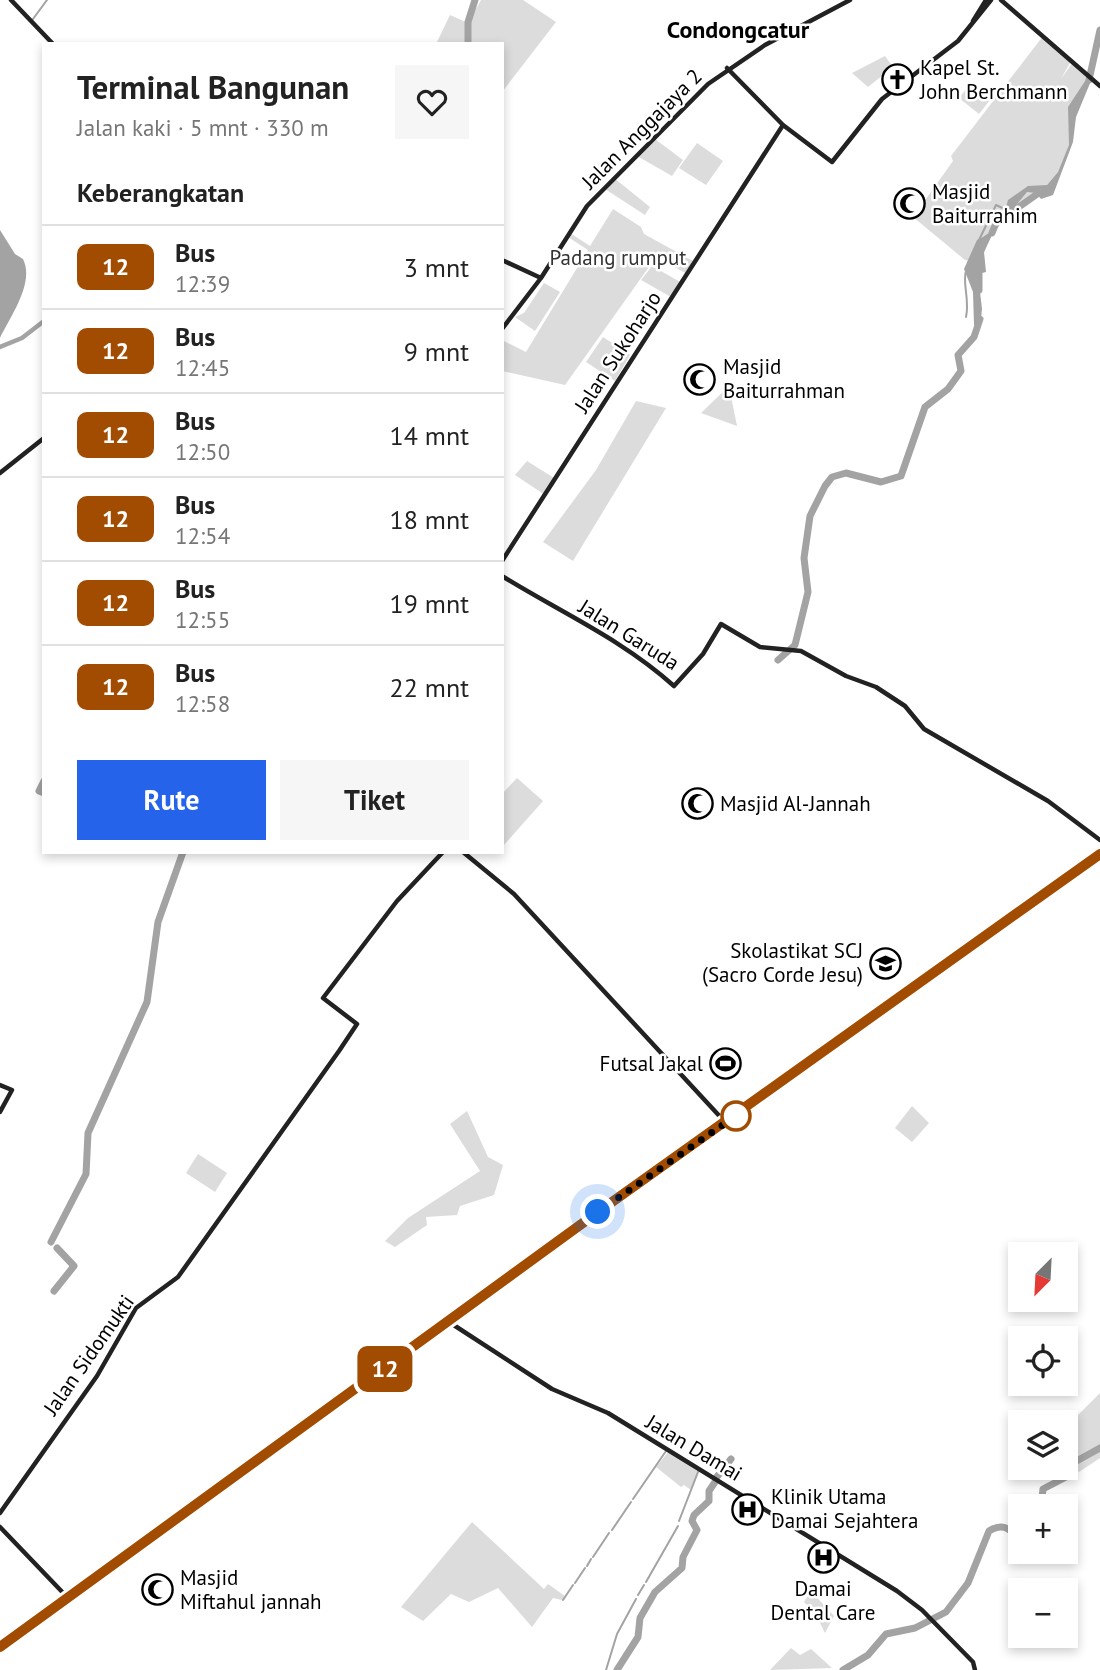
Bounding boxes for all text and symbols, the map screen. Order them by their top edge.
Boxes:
district label: Condongcatur [667,14,810,45]
place label: Kapel St. John Berchmann [919,54,1067,105]
street label: Jalan Anggajaya 2 [575,63,708,195]
church icon: Kapel St. John Berchmann [880,63,914,97]
text: Terminal Bangunan [77,65,349,108]
button: heart [395,65,469,139]
text: Jalan kaki · 5 mnt · 330 m [77,113,329,142]
text: Keberangkatan [77,176,244,209]
place label: Masjid Baiturrahim [932,178,1038,229]
mosque icon: Masjid Baiturrahim [892,187,926,221]
text: Bus [175,236,215,269]
park label: Padang rumput [550,244,686,271]
text: 12 [102,251,129,282]
text: 3 mnt [404,251,469,284]
text: 12:39 [175,269,230,298]
street label: Jalan Sukoharjo [568,286,667,418]
text: Bus [175,320,215,353]
text: 12 [102,335,129,366]
text: 9 mnt [404,335,469,368]
text: 12:45 [175,353,230,382]
place label: Masjid Baiturrahman [723,353,845,404]
mosque icon: Masjid Baiturrahman [683,362,717,396]
text: Bus [175,404,215,437]
text: 12 [102,419,129,450]
text: 14 mnt [390,419,469,452]
text: 12:50 [175,437,230,466]
text: Bus [175,488,215,521]
text: 12 [102,503,129,534]
text: 18 mnt [390,503,469,536]
text: 12:54 [175,521,230,550]
text: Bus [175,572,215,605]
text: 12 [102,587,129,618]
text: 19 mnt [390,587,469,620]
street label: Jalan Garuda [573,592,685,676]
text: 12:55 [175,605,230,634]
text: Bus [175,656,215,689]
text: 12 [102,671,129,702]
text: 22 mnt [390,671,469,704]
text: 12:58 [175,689,230,718]
button: Rute [77,760,266,840]
button: Tiket [280,760,469,840]
mosque icon: Masjid Al-Jannah [680,787,714,821]
place label: Masjid Al-Jannah [720,790,871,817]
place label: Skolastikat SCJ (Sacro Corde Jesu) [702,937,863,988]
school or university icon: Skolastikat SCJ (Sacro Corde Jesu) [869,946,903,980]
sports icon: Futsal Jakal [709,1047,743,1081]
place label: Futsal Jakal [600,1050,703,1077]
unlabelled marker [721,1101,751,1131]
your location [580,1194,615,1229]
north arrow [1008,1242,1078,1312]
map controls [1008,1242,1078,1648]
street label: Jalan Sidomukti [37,1289,140,1421]
button: locate [1008,1326,1078,1396]
line badge: 12 [354,1346,416,1392]
text: 12 [371,1353,399,1384]
street label: Jalan Damai [640,1408,747,1487]
button: layers [1008,1410,1078,1480]
place label: Klinik Utama Damai Sejahtera [771,1483,918,1534]
hospital icon: Klinik Utama Damai Sejahtera [731,1492,765,1526]
button: + [1008,1494,1078,1564]
hospital icon: Damai Dental Care [806,1540,840,1574]
place label: Masjid Miftahul jannah [180,1564,322,1615]
mosque icon: Masjid Miftahul jannah [140,1573,174,1607]
place label: Damai Dental Care [770,1575,876,1626]
button: − [1008,1578,1078,1648]

